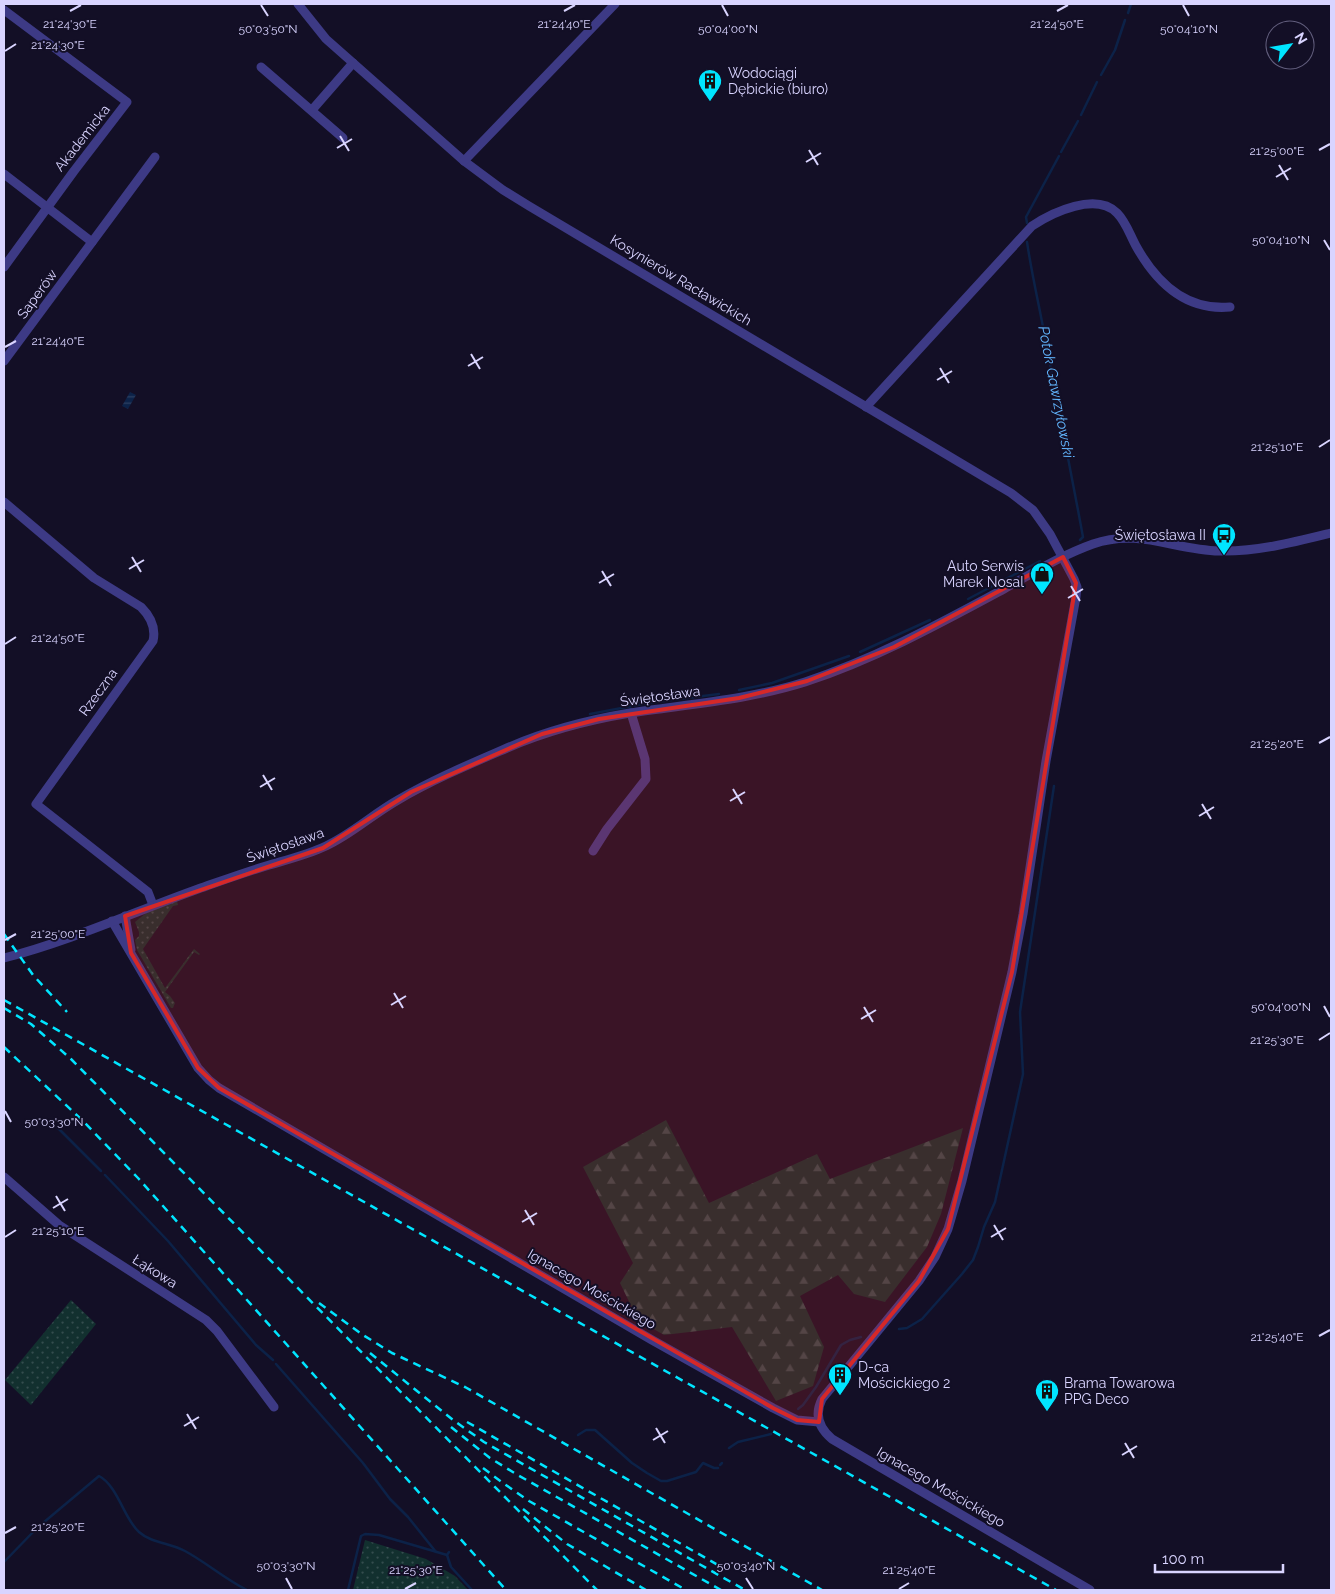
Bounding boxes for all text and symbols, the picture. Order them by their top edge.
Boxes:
text: 21°24'30"E [43,17,97,31]
text: 21°24'40"E [537,17,591,31]
text: 21°24'50"E [1030,17,1084,31]
north arrow [1265,20,1315,70]
text: 50°03'50"N [238,22,298,36]
text: 50°04'00"N [698,22,758,36]
text: 50°04'10"N [1160,22,1218,36]
text: N [1292,30,1311,47]
text: 21°24'30"E [31,38,85,52]
place label: Wodociągi Dębickie (biuro) [728,65,828,97]
building icon: Wodociągi Dębickie (biuro) [697,68,723,102]
street label: Akademicka [51,102,113,174]
text: 21°25'00"E [1250,144,1304,158]
street label: Kosynierów Racławickich [607,231,755,329]
text: 50°04'10"N [1252,233,1310,247]
street label: Saperów [14,266,61,322]
water label: Potok Gawrzyłowski [1034,324,1078,460]
text: 21°24'40"E [31,334,85,348]
text: 21°25'10"E [1251,440,1303,454]
bus stop icon: Świętosława II [1211,522,1237,556]
place label: Świętosława II [1115,526,1206,543]
place label: Auto Serwis Marek Nosal [943,558,1024,590]
shop icon: Auto Serwis Marek Nosal [1029,561,1055,595]
text: 21°24'50"E [31,631,85,645]
street label: Rzeczna [76,665,120,719]
street label: Świętosława [619,681,701,710]
text: 21°25'20"E [1250,737,1304,751]
street label: Świętosława [244,823,326,866]
text: 21°25'00"E [31,927,85,941]
text: 50°04'00"N [1251,1000,1311,1014]
text: 21°25'30"E [1250,1033,1304,1047]
text: 50°03'30"N [24,1115,84,1129]
text: 21°25'10"E [32,1224,84,1238]
street label: Ignacego Mościckiego [525,1246,659,1332]
street label: Łąkowa [130,1251,180,1291]
text: 21°25'40"E [1250,1330,1304,1344]
place label: D-ca Mościckiego 2 [858,1359,950,1391]
building icon: D-ca Mościckiego 2 [827,1362,853,1396]
place label: Brama Towarowa PPG Deco [1064,1375,1175,1407]
building icon: Brama Towarowa PPG Deco [1034,1378,1060,1412]
street label: Ignacego Mościckiego [874,1444,1008,1530]
text: 21°25'20"E [31,1520,85,1534]
scale bar [1155,1542,1282,1574]
text: 100 m [1162,1550,1204,1568]
text: 50°03'30"N [256,1559,316,1573]
text: 50°03'40"N [717,1559,775,1573]
text: 21°25'30"E [389,1563,443,1577]
text: 21°25'40"E [882,1563,936,1577]

